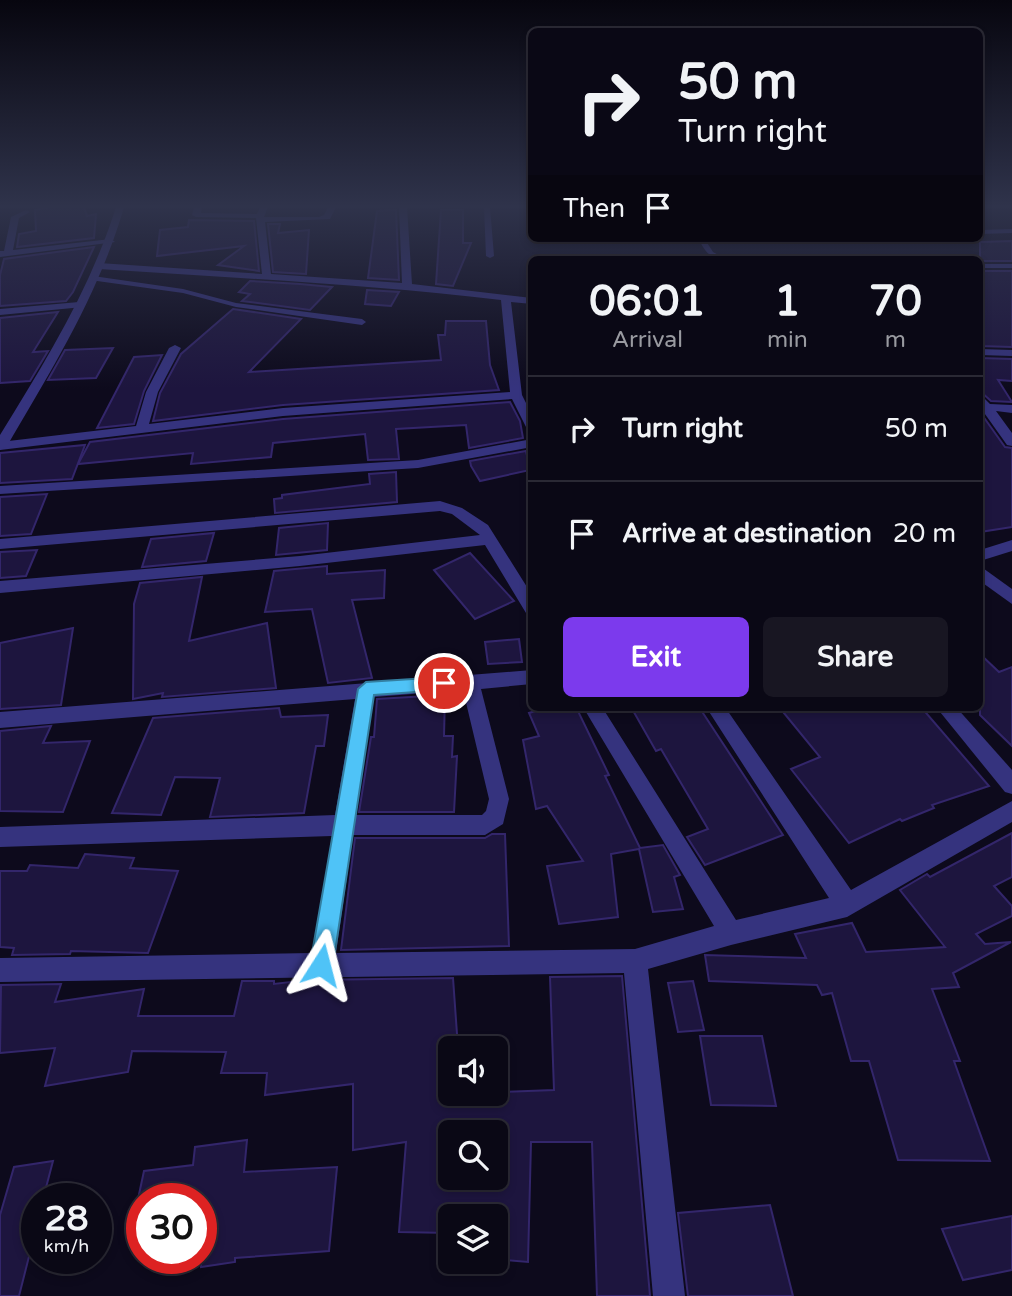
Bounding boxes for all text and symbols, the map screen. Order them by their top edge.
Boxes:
text: 50 m [678,53,797,112]
icon: right [563,56,654,147]
text: Turn right [678,113,827,151]
icon: arrive [639,189,677,227]
text: Then [563,193,625,224]
text: 06:01 [589,276,706,327]
text: 1 [774,276,801,327]
text: 70 [869,276,922,327]
text: Arrival [612,326,683,354]
text: min [767,326,808,354]
text: m [885,326,906,354]
icon: right [563,410,601,448]
text: Turn right [622,413,743,444]
text: 50 m [885,413,948,444]
icon: arrive [563,515,601,553]
text: Arrive at destination [622,518,872,549]
text: 20 m [893,518,956,549]
button: Exit [563,617,749,697]
button: Share [763,617,948,697]
pin [414,653,474,713]
icon: arrive [425,664,463,702]
position arrow [284,928,358,1002]
map controls [438,1036,508,1274]
button: sound [438,1036,508,1106]
button: search [438,1120,508,1190]
speed limit sign: 30 [126,1183,217,1274]
text: 28 [45,1198,88,1240]
button: layers [438,1204,508,1274]
text: km/h [44,1235,89,1257]

